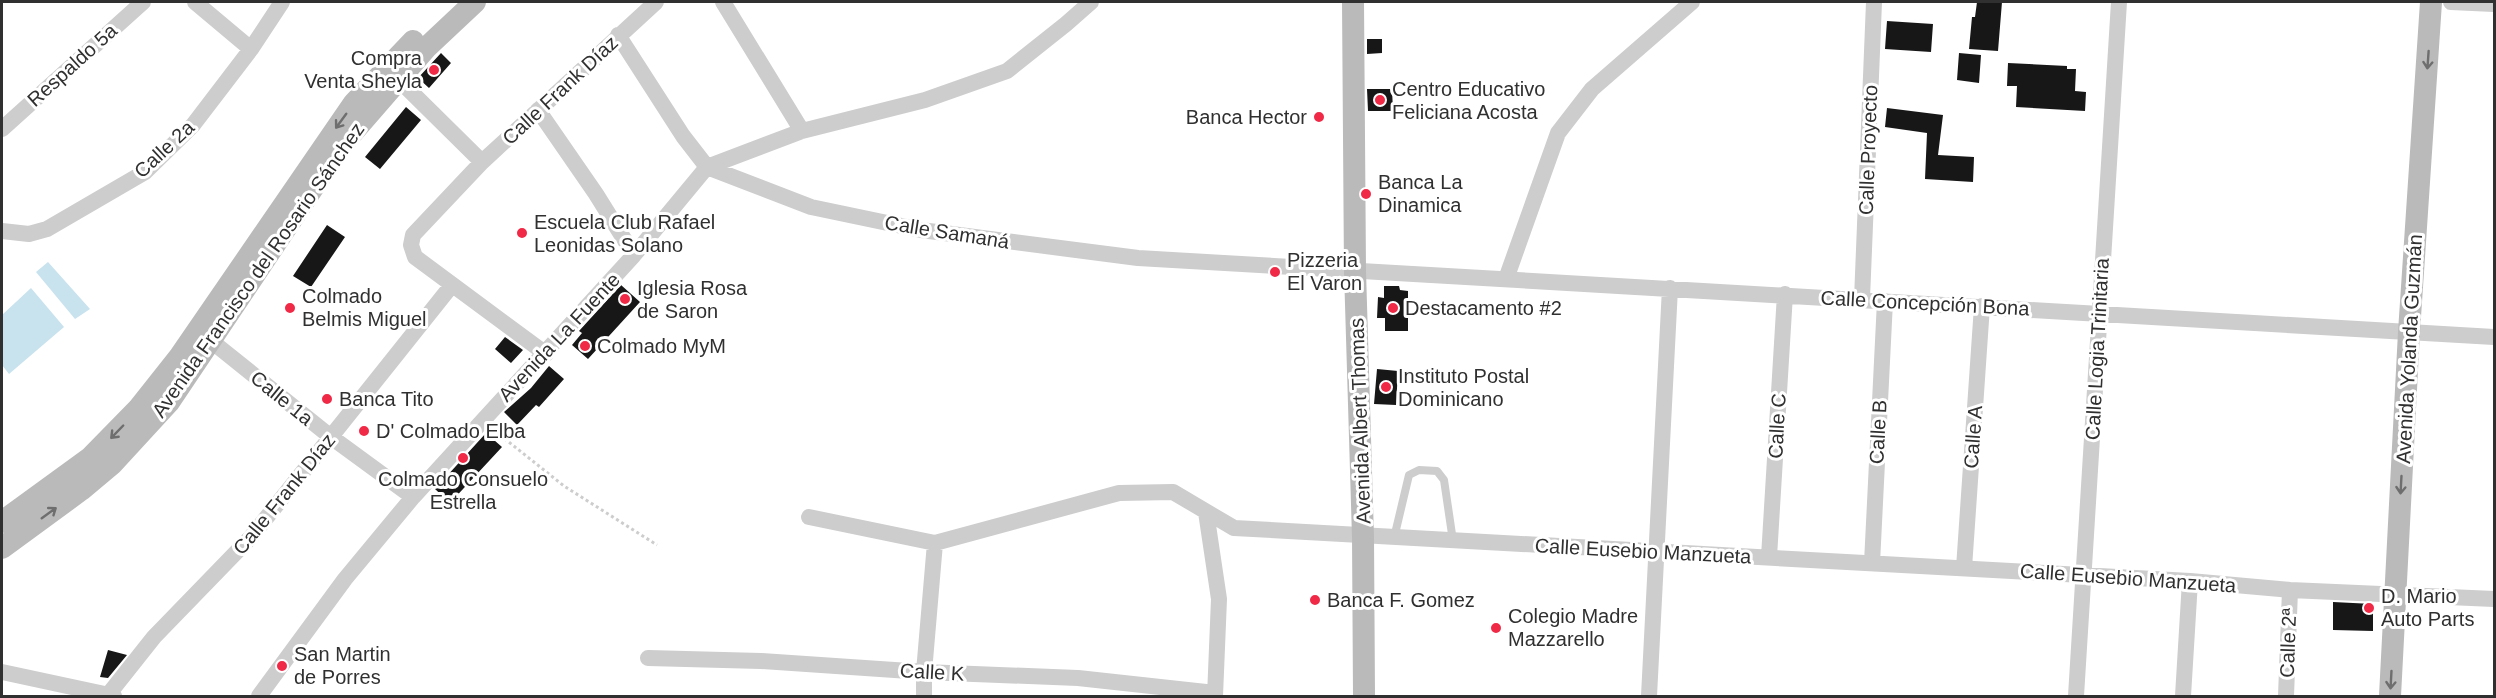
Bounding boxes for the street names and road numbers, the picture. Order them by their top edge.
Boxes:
street label: Respaldo 5a [23,19,122,111]
street label: Calle Frank Díaz [498,31,622,149]
street label: Calle Proyecto [1855,85,1881,215]
street label: Calle 2a [130,115,199,182]
street label: Avenida Francisco del Rosario Sánchez [147,119,369,421]
street label: Calle Samaná [883,211,1012,253]
street label: Avenida Yolanda Guzmán [2392,234,2426,464]
street label: Calle Logia Trinitaria [2081,257,2113,441]
street label: Avenida La Fuente [494,268,624,406]
street label: Calle Concepción Bona [1820,287,2031,320]
street label: Avenida Albert Thomas [1345,318,1375,524]
street label: Calle 1a [247,366,318,430]
street label: Calle C [1764,393,1790,459]
street label: Calle B [1865,399,1891,465]
street label: Calle A [1960,404,1986,469]
street label: Calle Frank Díaz [229,429,339,559]
street label: Calle Eusebio Manzueta [1534,534,1753,568]
street label: Calle Eusebio Manzueta [2019,559,2238,597]
street label: Calle 2ª [2276,607,2300,678]
street label: Calle K [899,659,965,685]

